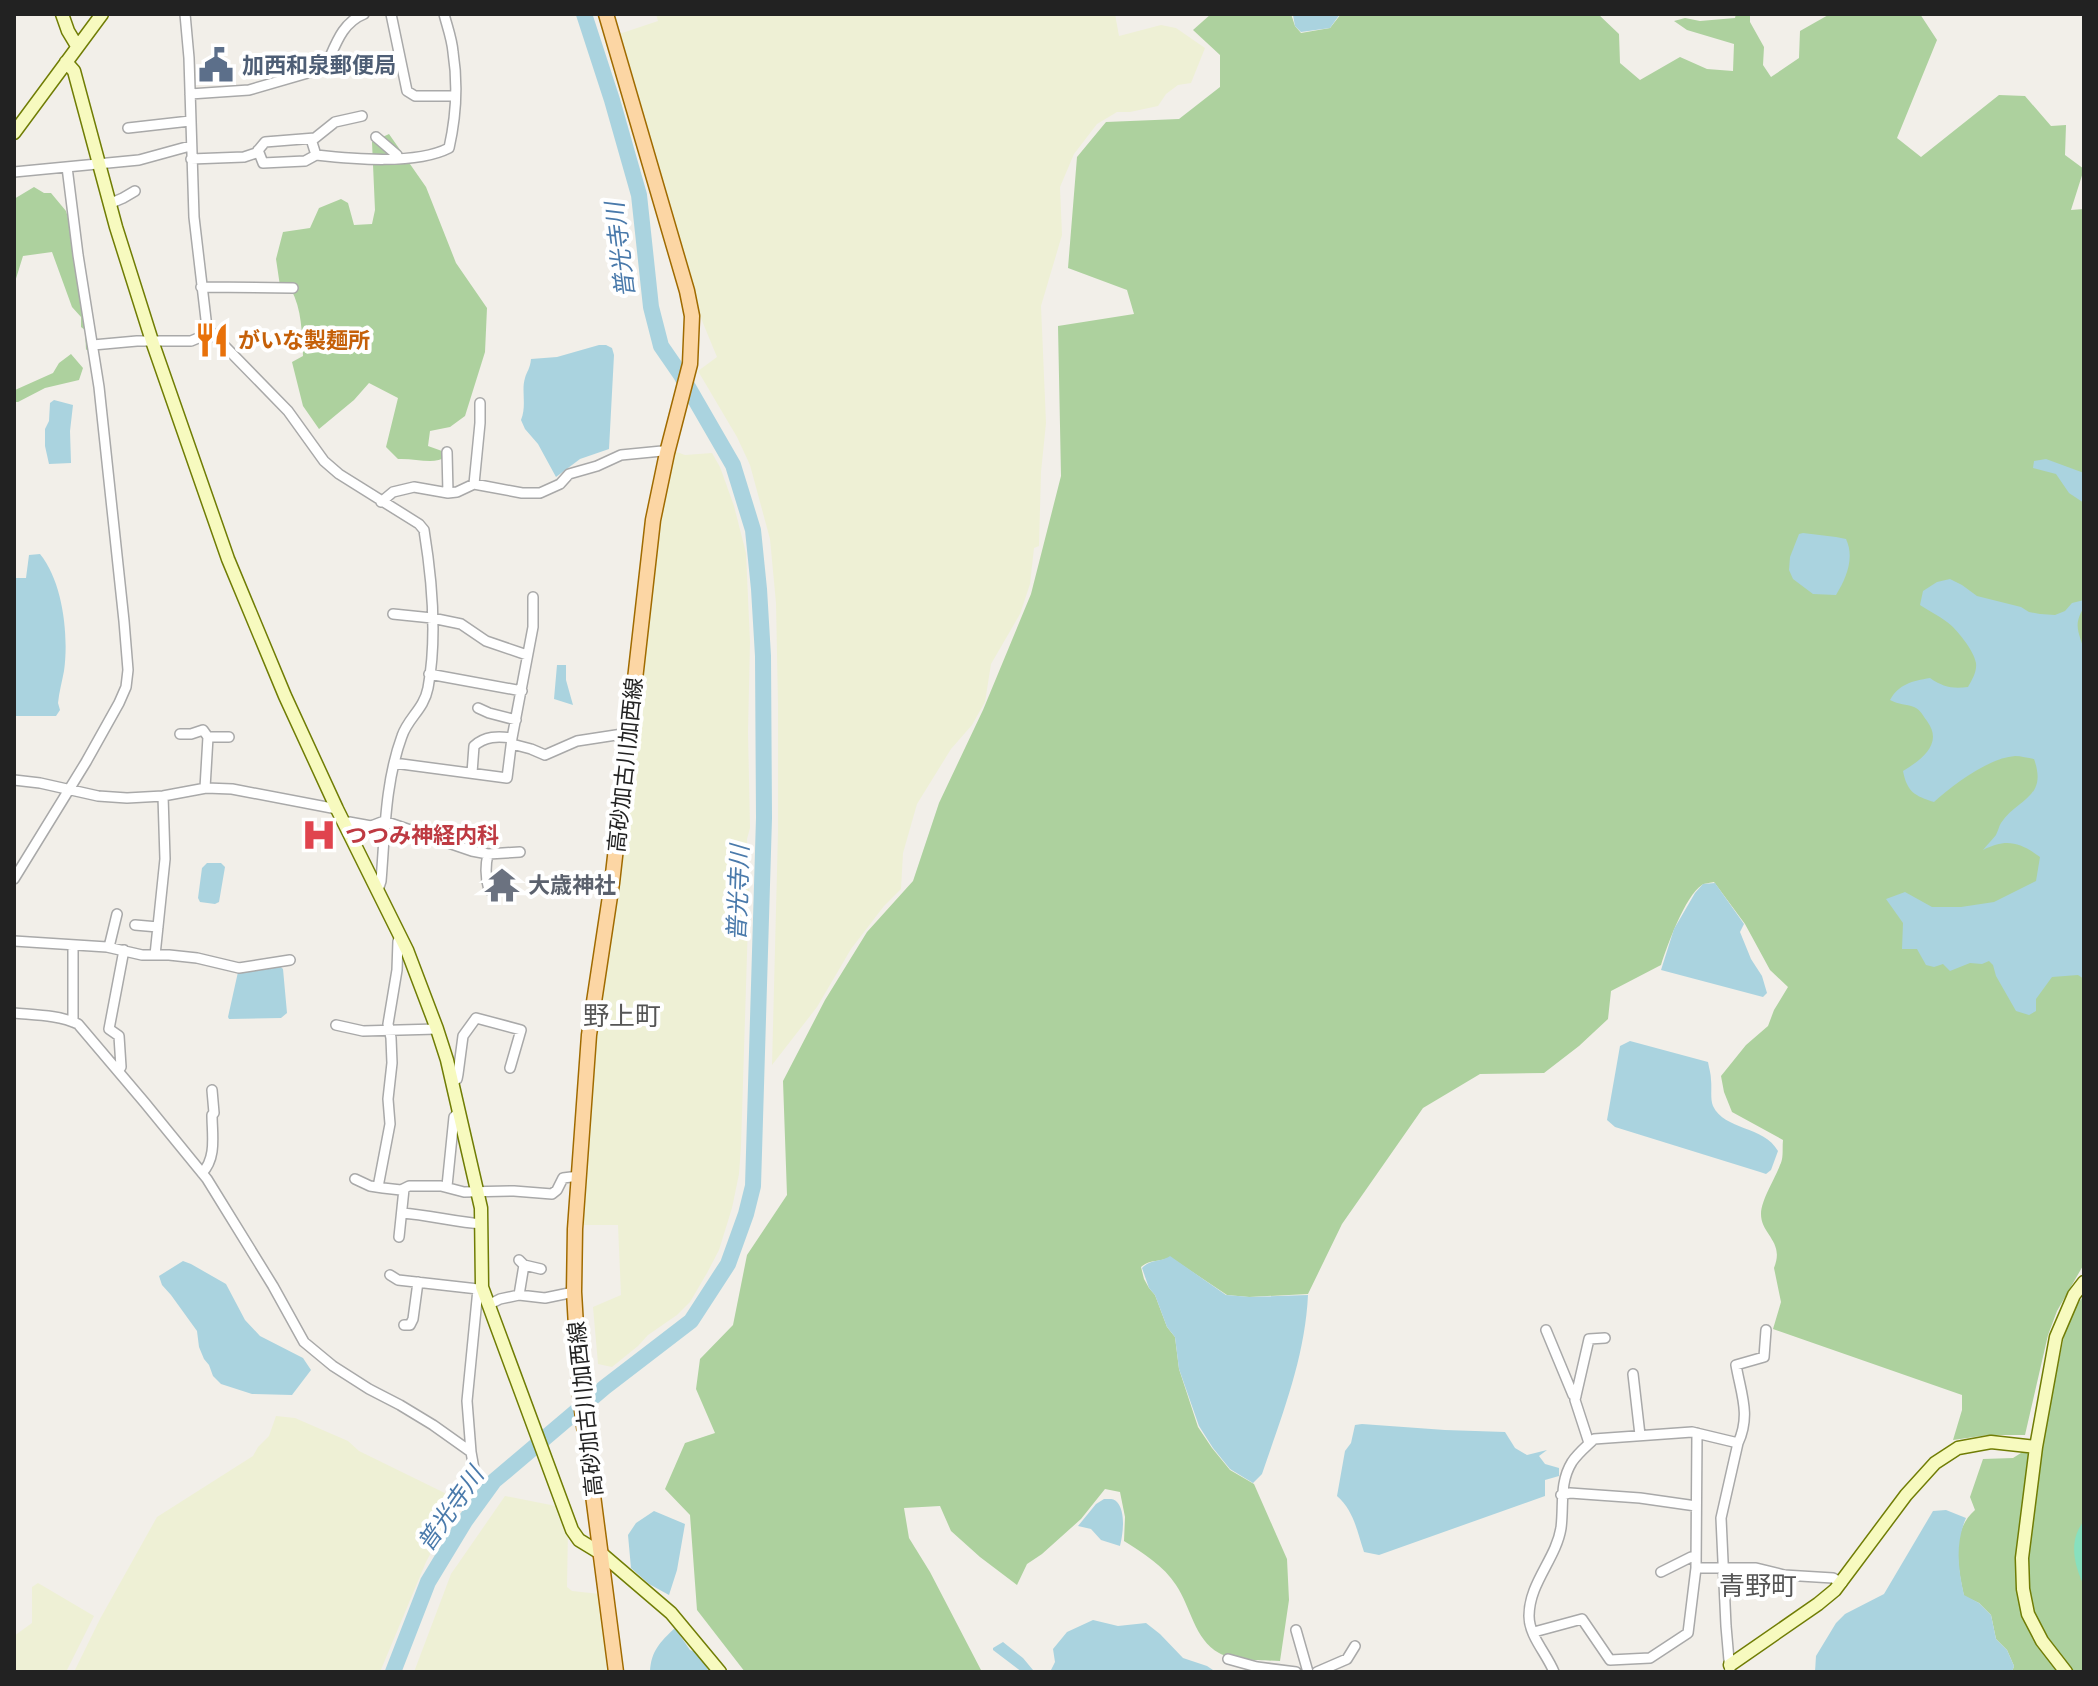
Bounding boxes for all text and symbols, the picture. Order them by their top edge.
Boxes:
public building icon: 加西和泉郵便局 [197,46,235,84]
place label: 加西和泉郵便局 [242,51,396,79]
water label: 普光寺川 [598,197,641,300]
restaurant icon: がいな製麺所 [193,321,231,359]
place label: がいな製麺所 [238,326,370,354]
street label: 高砂加古川加西線 [602,676,648,854]
hospital icon: つつみ神経内科 [300,816,338,854]
place label: つつみ神経内科 [345,821,499,849]
water label: 普光寺川 [721,841,755,942]
temple icon: 大歳神社 [483,866,521,904]
place label: 大歳神社 [528,871,616,899]
district label: 野上町 [583,999,661,1033]
street label: 高砂加古川加西線 [562,1320,608,1498]
water label: 普光寺川 [410,1458,492,1557]
district label: 青野町 [1719,1569,1797,1603]

